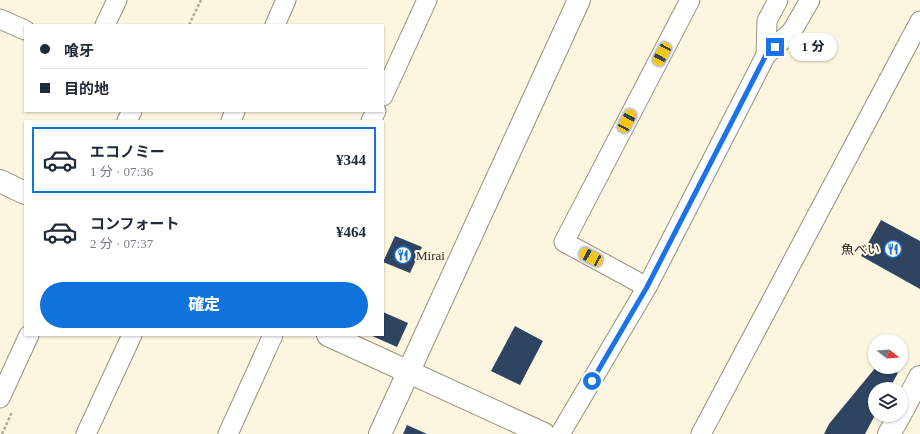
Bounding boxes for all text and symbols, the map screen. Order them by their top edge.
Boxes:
callout: 1 分 [789,33,837,61]
route end [766,38,784,56]
text: 1 分 [802,39,824,54]
car [651,41,673,67]
text: 喰牙 [64,43,94,59]
text: 目的地 [64,81,109,97]
car [616,108,638,134]
icon: car [42,142,78,178]
text: エコノミー [90,144,165,160]
text: ¥344 [336,152,366,168]
text: 1 分 · 07:36 [90,164,153,179]
icon: car [42,214,78,250]
text: コンフォート [90,216,180,232]
text: ¥464 [336,224,366,240]
text: 2 分 · 07:37 [90,236,153,251]
restaurant icon: 魚べい [883,239,903,259]
place label: 魚べい [841,242,880,257]
restaurant icon: Mirai [393,245,413,265]
car [578,246,604,268]
place label: Mirai [416,248,445,263]
button: 確定 [40,282,368,328]
north arrow [868,334,908,374]
map controls [868,334,908,422]
route start [583,372,601,390]
button: layers [868,382,908,422]

